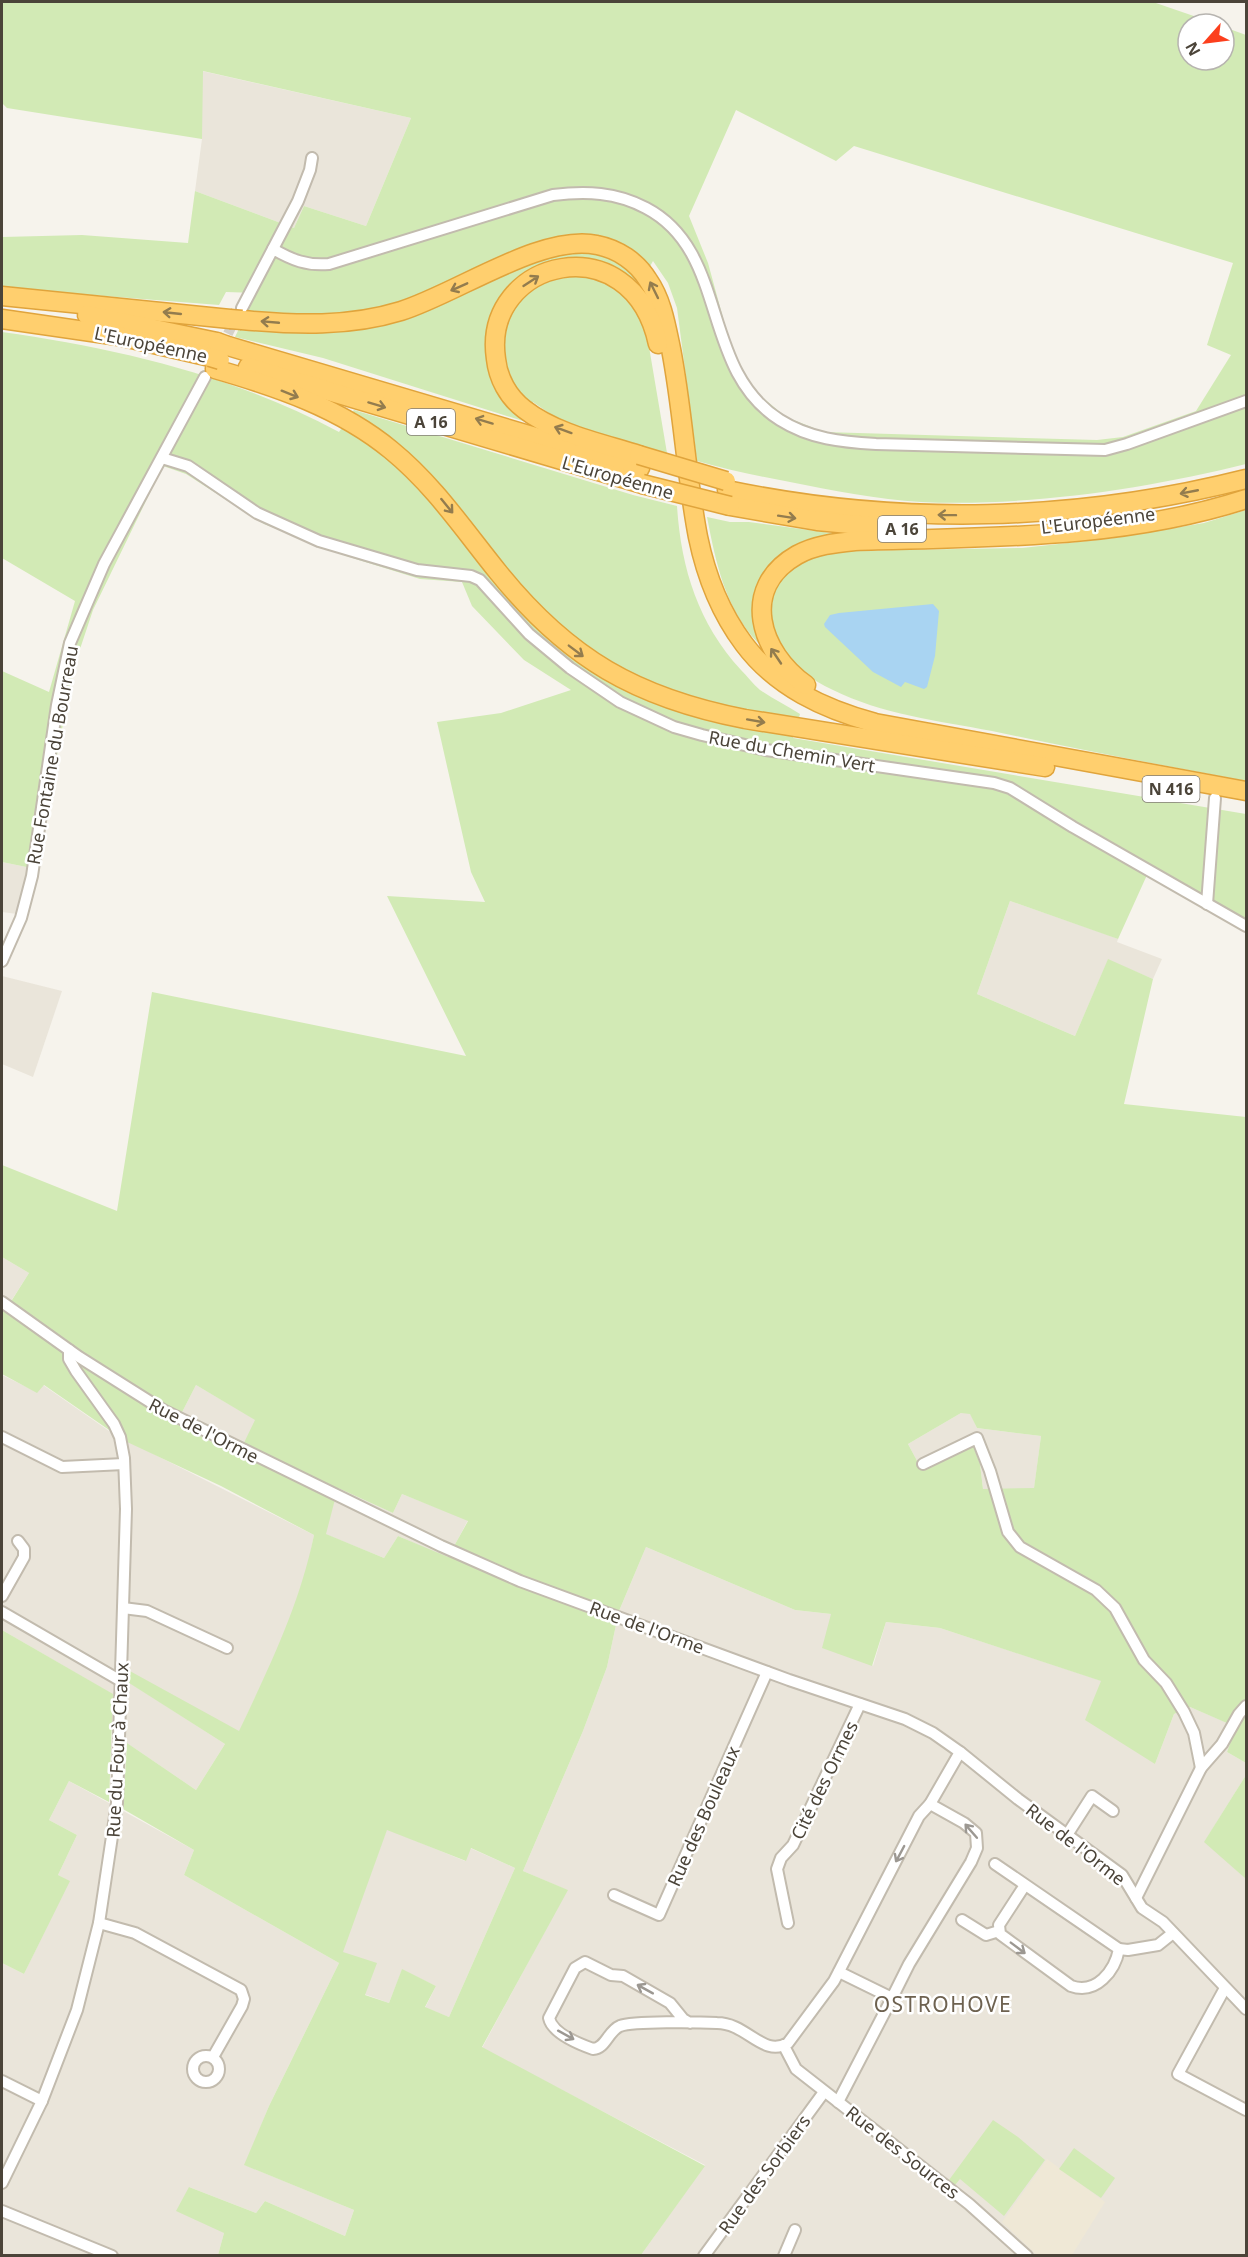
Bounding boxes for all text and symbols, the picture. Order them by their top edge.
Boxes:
north arrow [1176,12,1236,72]
text: N [1180,38,1206,60]
one-way arrow [523,274,540,287]
one-way arrow [450,282,468,293]
one-way arrow [647,282,659,300]
one-way arrow [162,307,182,318]
one-way arrow [260,316,280,327]
street label: L'Européenne [92,320,210,368]
one-way arrow [280,389,299,400]
one-way arrow [367,400,386,411]
road number: A 16 [407,409,455,435]
one-way arrow [474,415,493,426]
one-way arrow [554,424,573,435]
street label: L'Européenne [559,450,677,504]
one-way arrow [1180,487,1200,498]
one-way arrow [440,497,453,513]
street label: L'Européenne [1040,501,1156,539]
one-way arrow [938,509,958,521]
one-way arrow [777,512,797,523]
road number: A 16 [878,516,926,542]
street label: Rue Fontaine du Bourreau [21,644,83,866]
one-way arrow [568,644,584,657]
one-way arrow [770,647,783,664]
one-way arrow [746,716,765,727]
street label: Rue du Chemin Vert [707,725,878,778]
road number: N 416 [1142,776,1200,802]
street label: Rue de l'Orme [145,1392,263,1468]
street label: Rue de l'Orme [586,1595,708,1659]
street label: Rue du Four à Chaux [100,1661,134,1838]
street label: Cité des Ormes [785,1717,863,1843]
street label: Rue des Bouleaux [661,1742,745,1890]
street label: Rue de l'Orme [1021,1798,1131,1890]
one-way arrow [965,1823,979,1839]
one-way arrow [893,1845,905,1863]
one-way arrow [1009,1941,1025,1954]
one-way arrow [637,1983,654,1995]
district label: OSTROHOVE [874,1990,1012,2018]
one-way arrow [557,2029,574,2041]
street label: Rue des Sources [841,2100,965,2204]
street label: Rue des Sorbiers [713,2110,815,2238]

